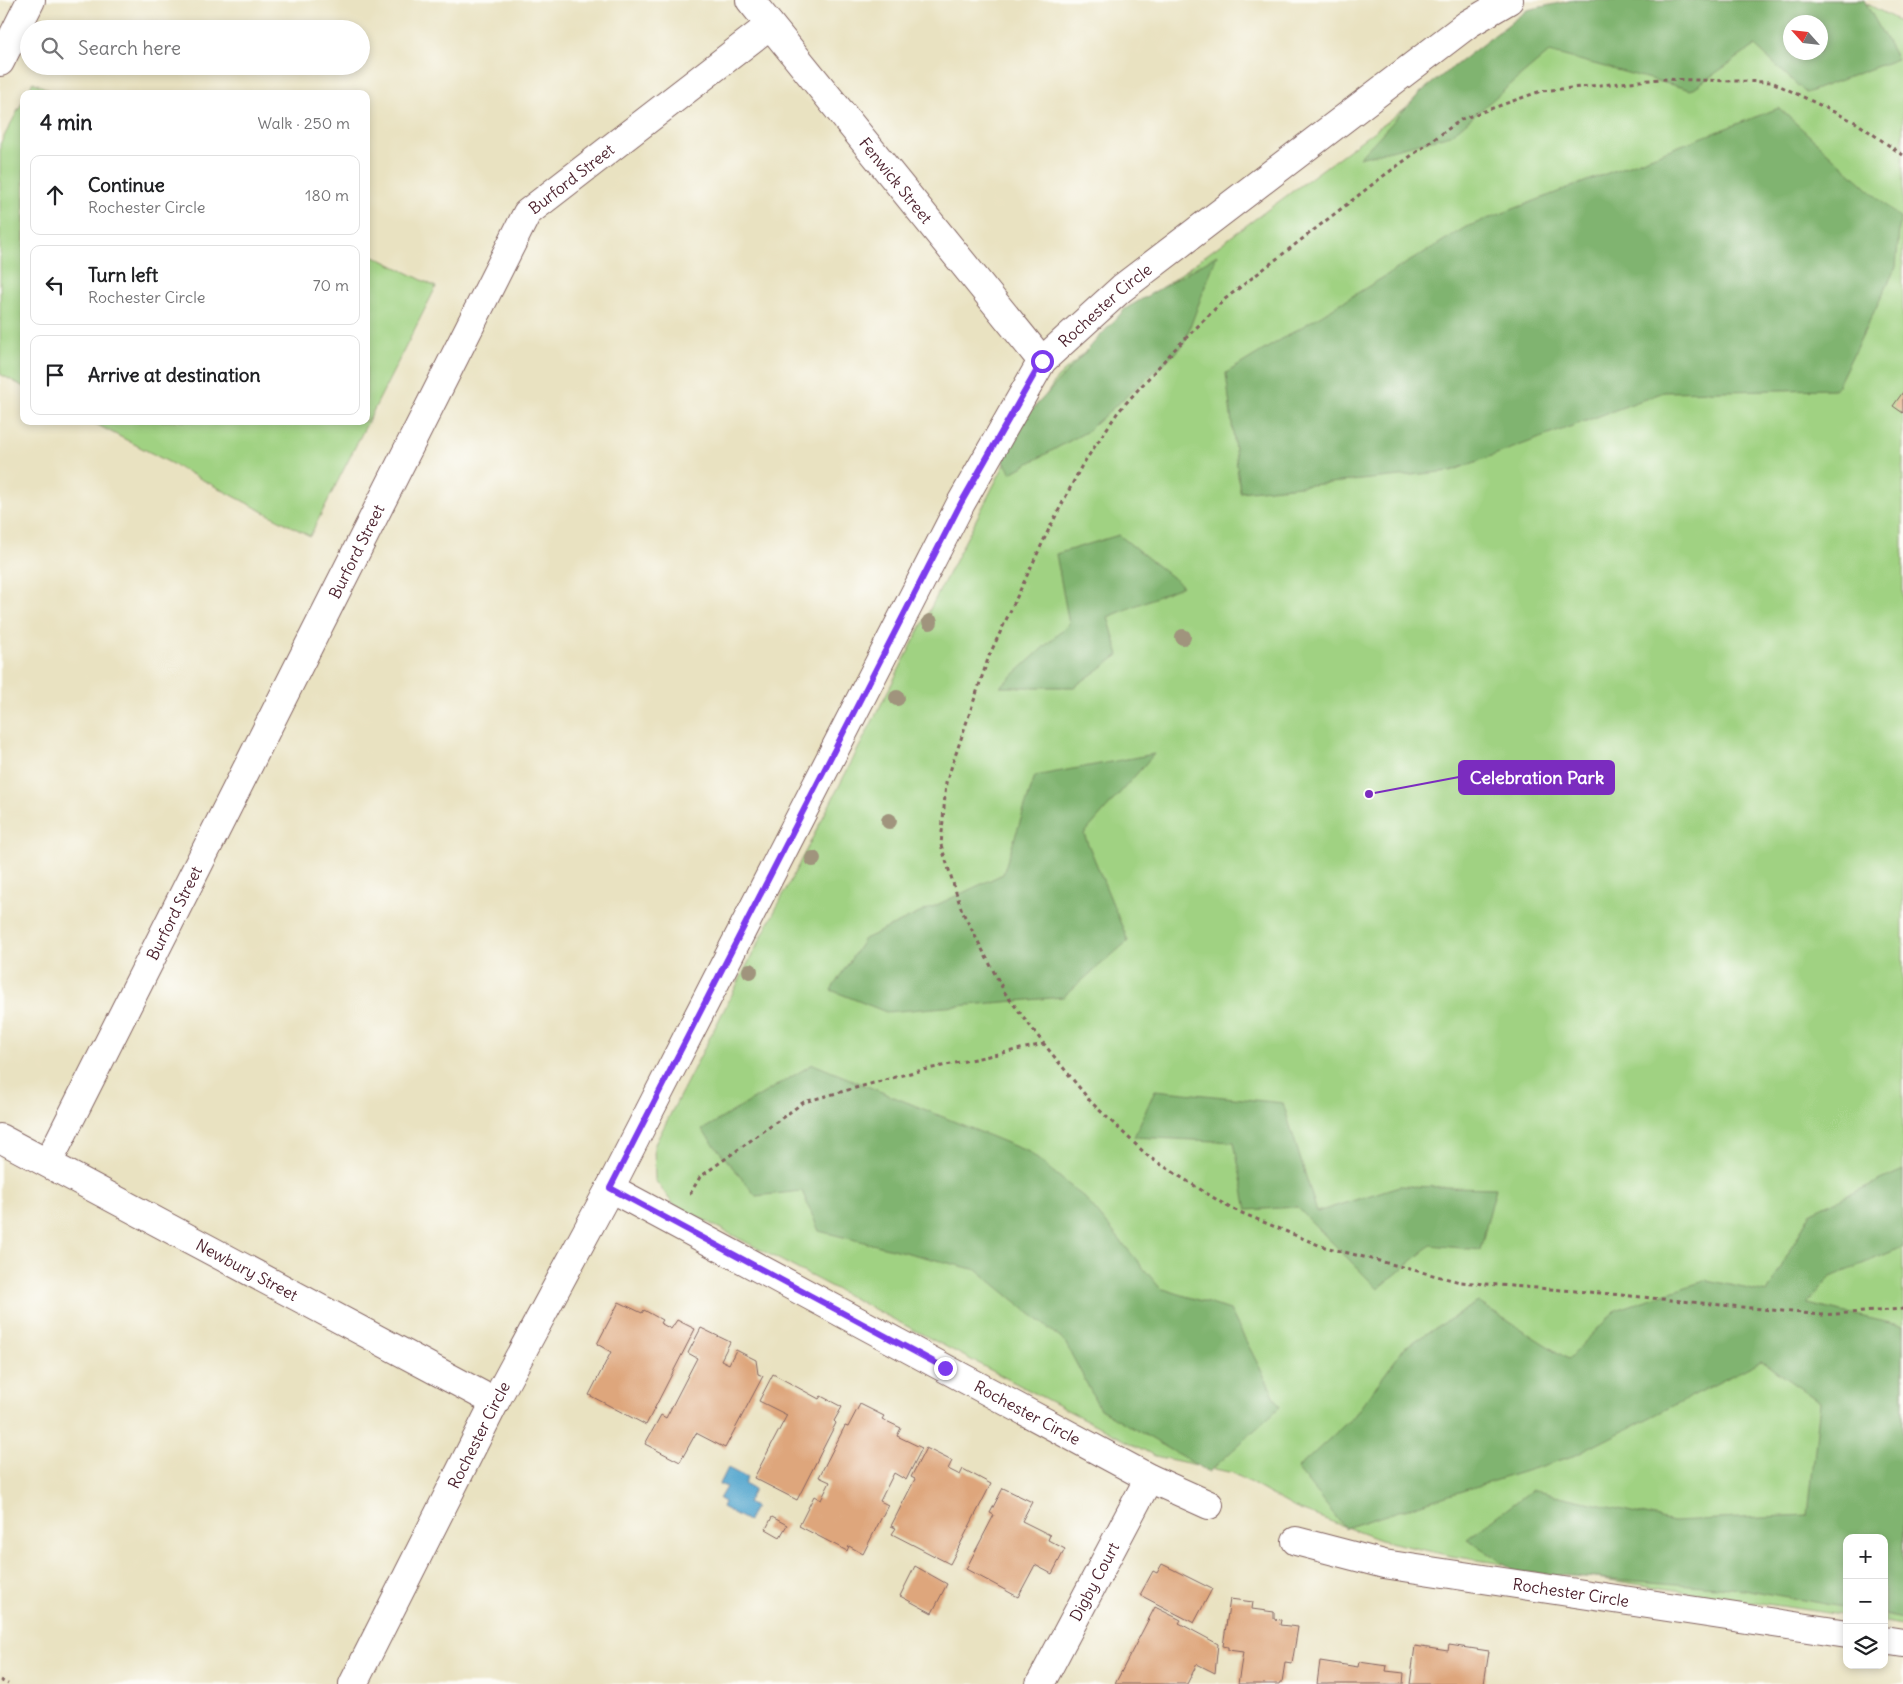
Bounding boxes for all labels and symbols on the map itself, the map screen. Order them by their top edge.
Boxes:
north arrow [1783,15,1828,60]
street label: Fenwick Street [855,133,937,228]
street label: Burford Street [525,139,619,218]
street label: Rochester Circle [1054,259,1156,351]
route start [1031,350,1054,373]
street label: Burford Street [324,500,389,602]
callout: Celebration Park [1459,761,1614,794]
text: Celebration Park [1470,766,1604,789]
street label: Burford Street [142,862,206,963]
street label: Newbury Street [193,1234,302,1305]
route end [934,1357,957,1380]
street label: Rochester Circle [971,1376,1084,1449]
street label: Rochester Circle [443,1378,514,1492]
street label: Digby Court [1065,1538,1124,1624]
street label: Rochester Circle [1511,1574,1630,1611]

